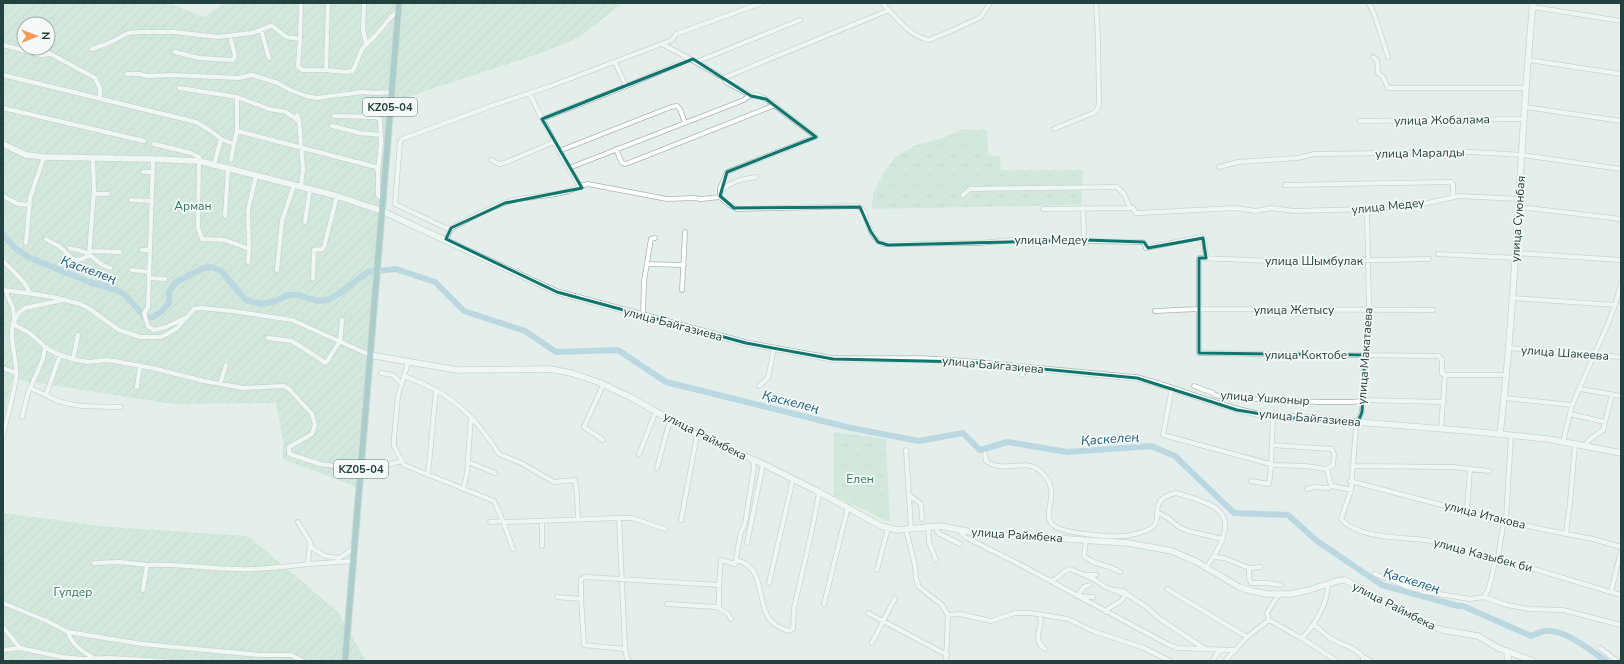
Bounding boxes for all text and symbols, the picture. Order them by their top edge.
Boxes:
north arrow [16,16,56,56]
text: N [38,32,53,40]
road number: KZ05-04 [363,98,417,116]
street label: улица Жобалама [1394,111,1490,129]
street label: улица Маралды [1375,144,1465,162]
street label: улица Суюнбая [1507,175,1529,263]
street label: улица Медеу [1351,194,1426,218]
park label: Арман [174,198,212,214]
street label: улица Медеу [1014,232,1088,248]
water label: Қаскелең [58,252,119,288]
street label: улица Шымбулак [1265,253,1364,269]
street label: улица Жетысу [1254,302,1335,318]
street label: улица Байгазиева [622,303,724,345]
street label: улица Макатаева [1354,307,1376,405]
street label: улица Шакеева [1521,342,1609,364]
street label: улица Коктобе [1265,347,1347,363]
street label: улица Байгазиева [941,353,1045,377]
water label: Қаскелең [760,386,821,418]
street label: улица Ушконыр [1220,387,1310,409]
street label: улица Байгазиева [1258,406,1362,430]
street label: улица Раймбека [661,408,749,464]
water label: Қаскелең [1080,428,1140,450]
road number: KZ05-04 [334,460,388,478]
park label: Елен [846,471,874,487]
street label: улица Итакова [1443,497,1527,533]
street label: улица Раймбека [971,524,1063,546]
street label: улица Казыбек би [1432,534,1534,576]
water label: Қаскелең [1381,564,1442,598]
street label: улица Раймбека [1350,578,1438,634]
park label: Гүлдер [54,584,92,600]

